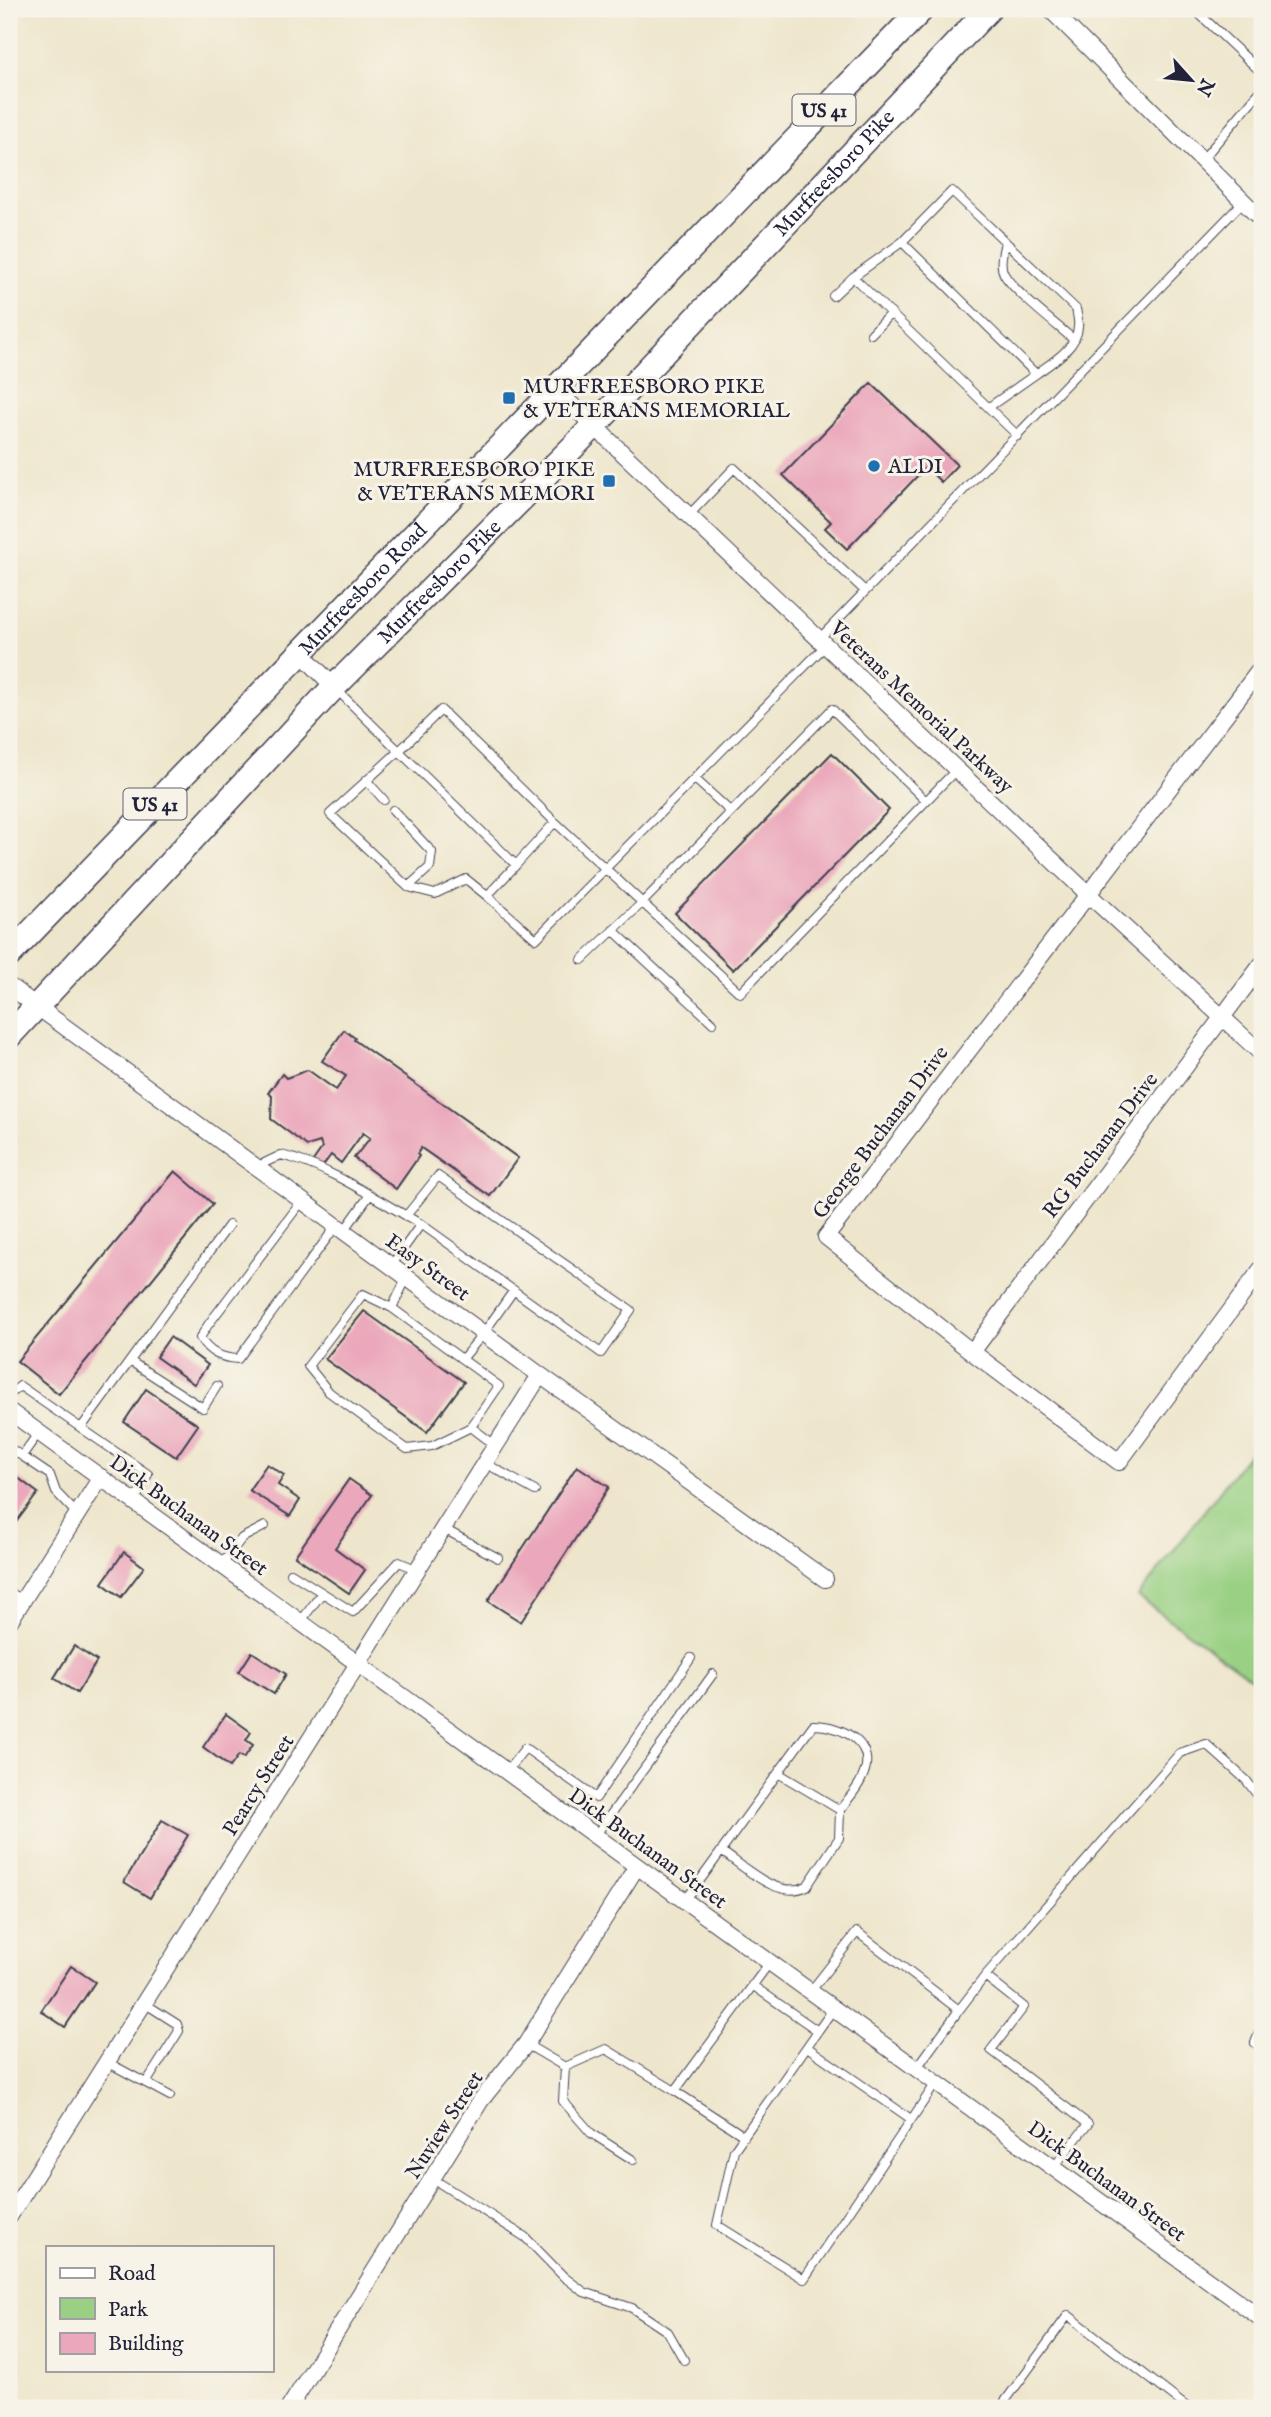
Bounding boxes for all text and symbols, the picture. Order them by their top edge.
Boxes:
north arrow [1156,46,1226,116]
text: N [1190,73,1219,100]
road number: US 41 [792,94,856,125]
street label: Murfreesboro Pike [768,105,902,243]
place label: MURFREESBORO PIKE & VETERANS MEMORIAL [523,374,790,425]
marker: MURFREESBORO PIKE & VETERANS MEMORIAL [501,390,517,406]
place label: ALDI [887,454,943,481]
place label: MURFREESBORO PIKE & VETERANS MEMORI [353,457,595,508]
marker: ALDI [866,458,882,474]
marker: MURFREESBORO PIKE & VETERANS MEMORI [601,473,617,489]
street label: Murfreesboro Pike [373,514,508,650]
street label: Murfreesboro Road [293,517,434,662]
street label: Veterans Memorial Parkway [823,615,1019,801]
road number: US 41 [124,789,186,820]
street label: George Buchanan Drive [807,1041,955,1225]
street label: RG Buchanan Drive [1038,1067,1165,1224]
street label: Easy Street [379,1228,475,1308]
street label: Dick Buchanan Street [104,1450,273,1583]
street label: Pearcy Street [218,1730,301,1841]
street label: Dick Buchanan Street [563,1783,732,1916]
street label: Nuview Street [400,2067,490,2185]
street label: Dick Buchanan Street [1022,2116,1191,2249]
legend [46,2246,273,2372]
text: Road [108,2261,156,2288]
text: Park [108,2297,149,2324]
text: Building [108,2331,184,2358]

